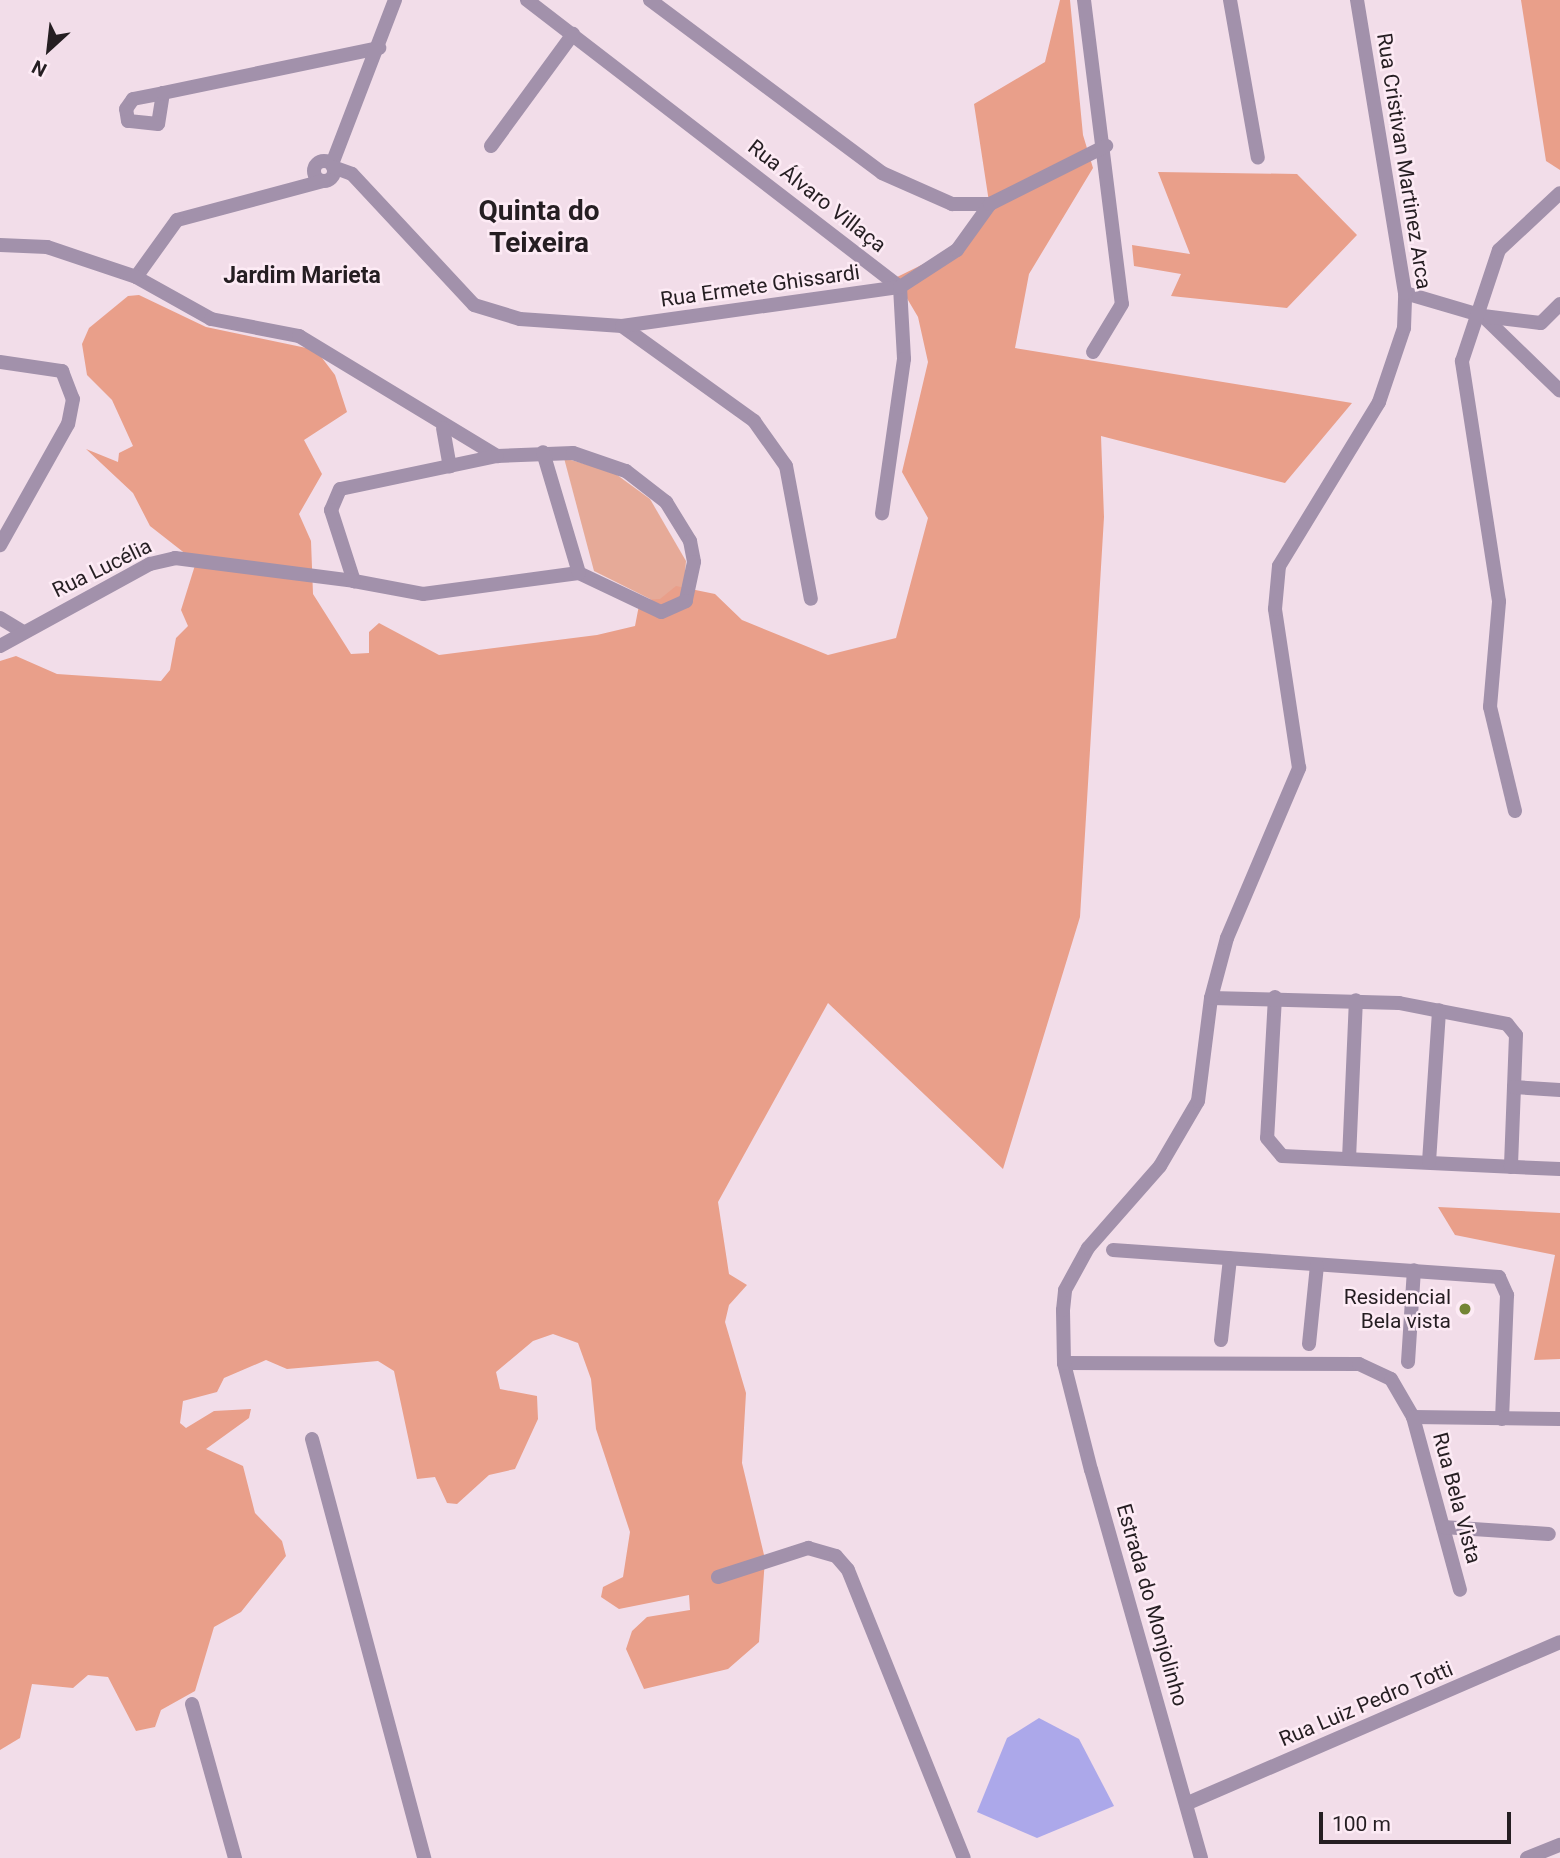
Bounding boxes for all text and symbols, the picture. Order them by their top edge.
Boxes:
north arrow [14,14,84,84]
street label: Rua Cristivan Martinez Arca [1371,31,1437,291]
text: N [28,55,50,81]
street label: Rua Álvaro Villaça [743,134,891,258]
district label: Quinta do Teixeira [478,194,600,260]
street label: Rua Ermete Ghissardi [659,260,861,312]
district label: Jardim Marieta [223,262,381,290]
street label: Rua Lucélia [48,533,156,603]
place label: Residencial Bela vista [1344,1284,1451,1334]
marker: Residencial Bela vista [1457,1301,1473,1317]
street label: Rua Bela Vista [1427,1430,1487,1566]
street label: Estrada do Monjolinho [1111,1501,1193,1709]
street label: Rua Luiz Pedro Totti [1275,1656,1457,1752]
scale bar [1322,1798,1514,1842]
text: 100 m [1332,1812,1391,1836]

